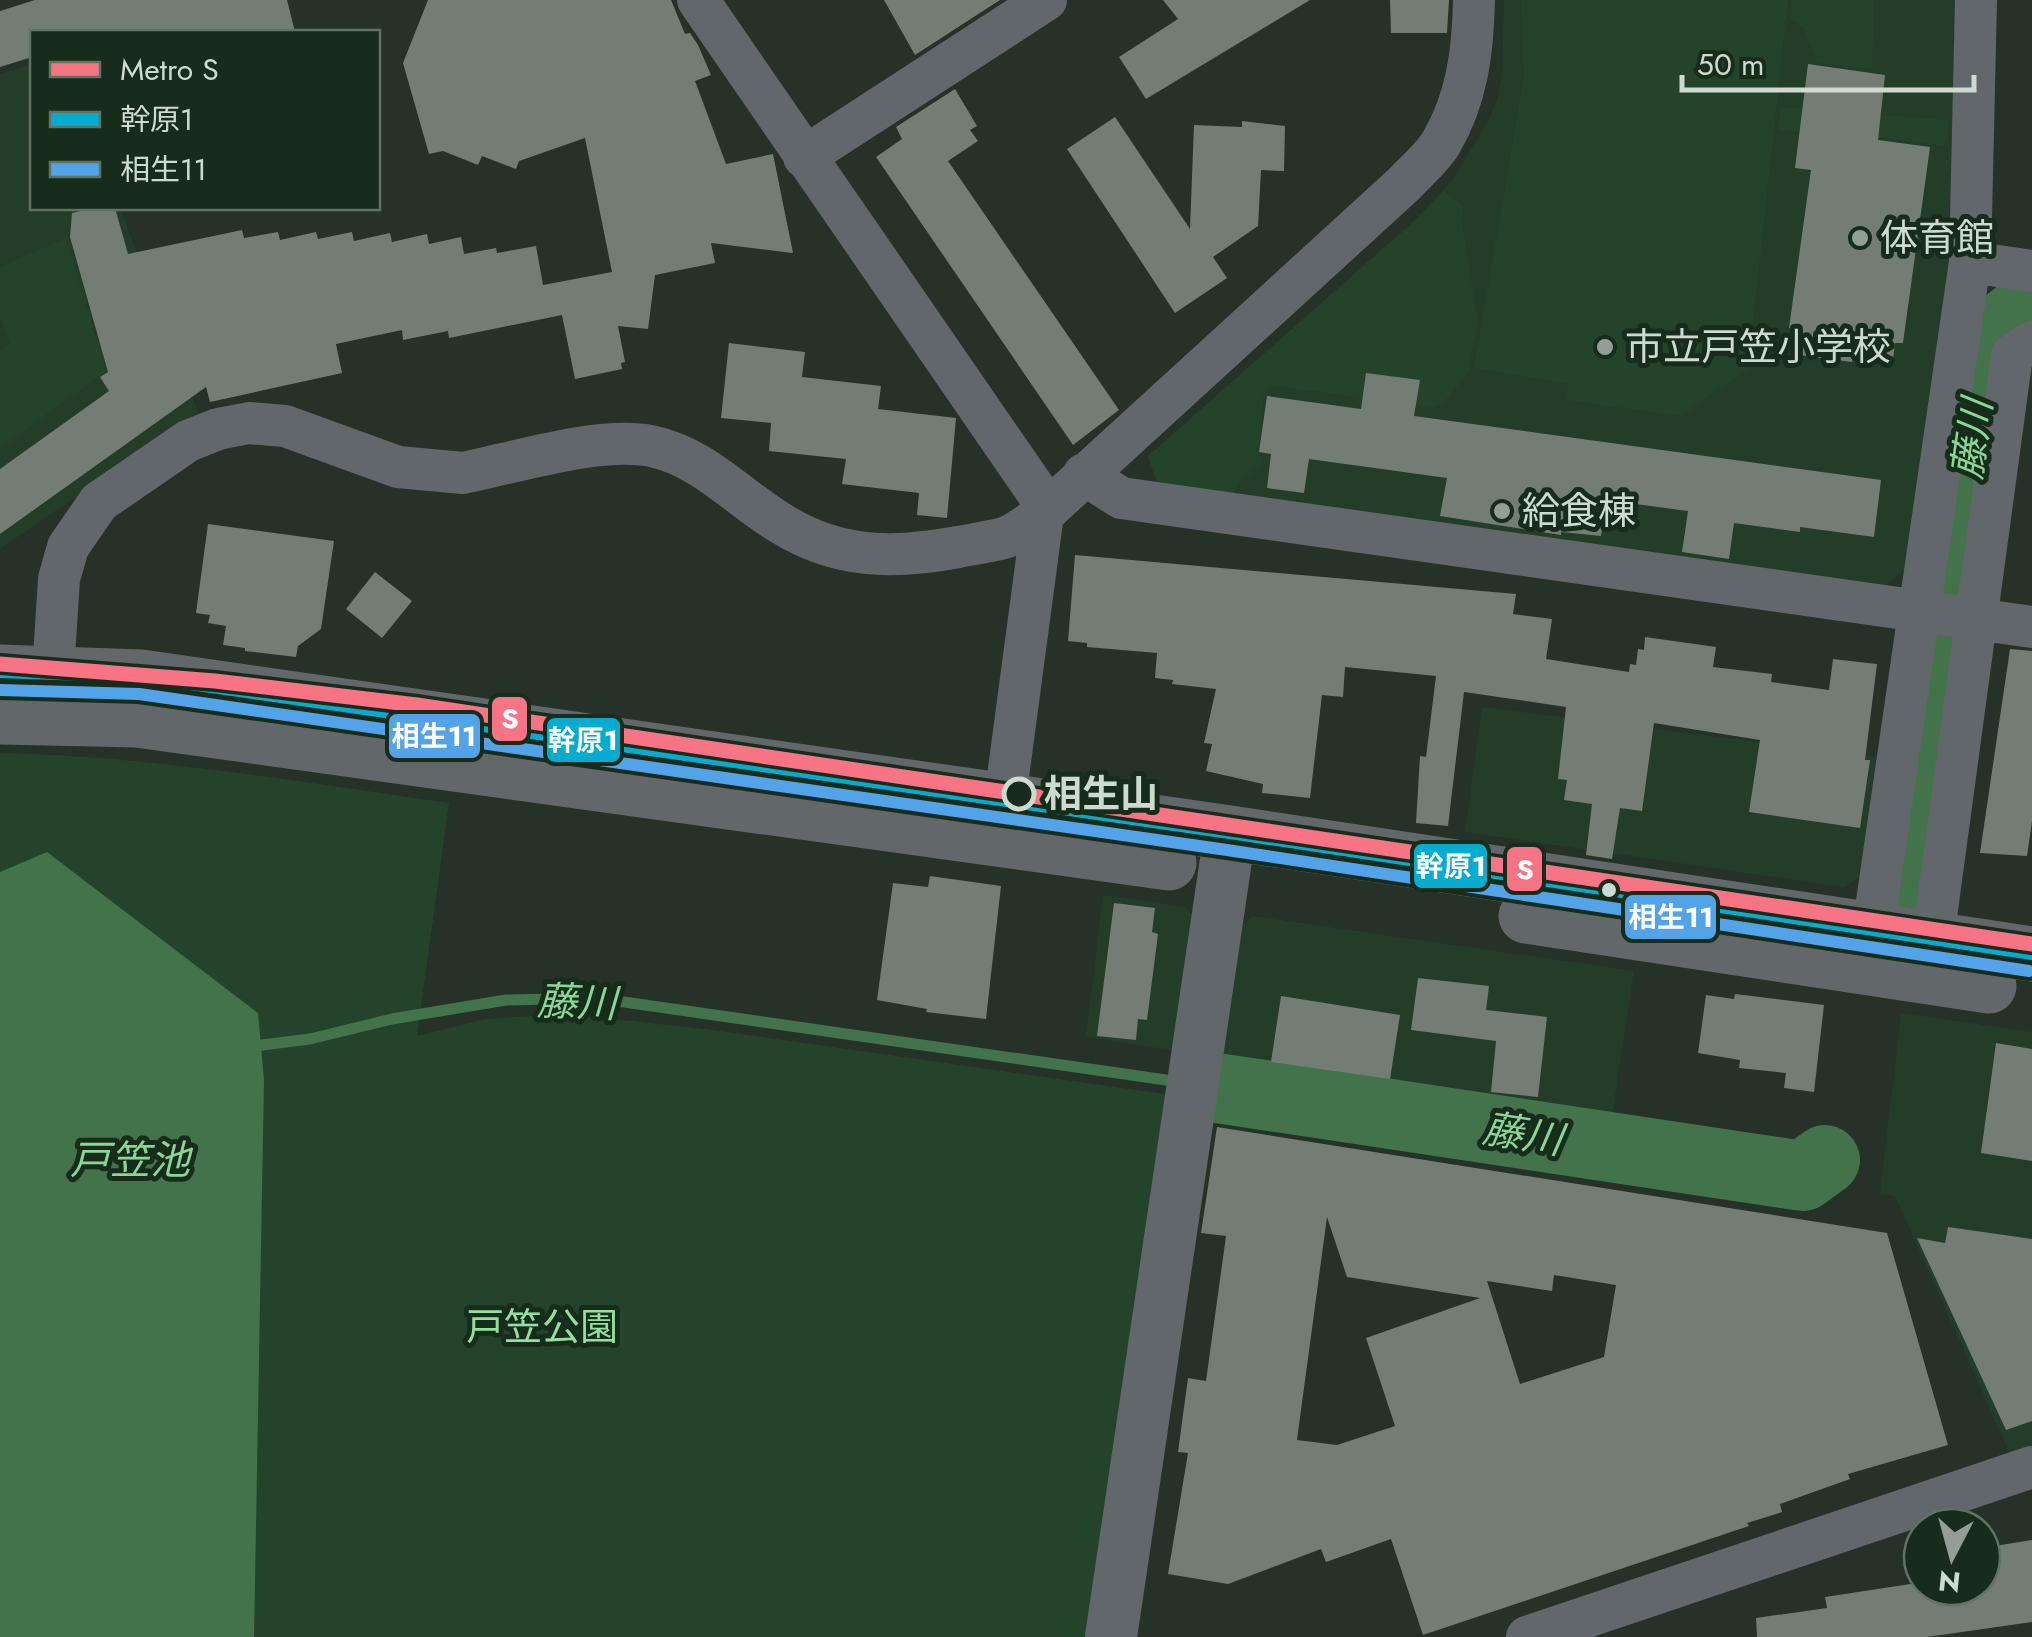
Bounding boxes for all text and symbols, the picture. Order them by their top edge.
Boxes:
legend [30,30,380,210]
scale bar [1682,30,1974,92]
text: 50 m [1697,43,1764,86]
text: Metro S [120,48,219,91]
text: 幹原1 [120,98,194,141]
text: 相生11 [120,148,207,191]
place label: 体育館 [1880,210,1994,265]
marker: 体育館 [1849,227,1871,249]
place label: 市立戸笠小学校 [1625,319,1891,374]
marker: 市立戸笠小学校 [1594,336,1616,358]
water label: 藤川 [1938,391,2007,483]
place label: 給食棟 [1522,483,1636,538]
marker: 給食棟 [1491,500,1513,522]
line badge: S [490,695,529,743]
text: S [501,698,519,739]
line badge: 相生11 [387,712,482,760]
text: 相生11 [392,716,476,757]
line badge: 幹原1 [545,716,622,764]
text: 幹原1 [548,720,618,761]
place label: 相生山 [1044,766,1158,821]
marker: 相生山 [1003,778,1035,810]
line badge: 幹原1 [1412,842,1489,890]
line badge: S [1505,845,1544,893]
text: 幹原1 [1416,846,1486,887]
text: S [1516,849,1534,890]
unlabelled marker [1599,880,1619,900]
line badge: 相生11 [1623,893,1718,941]
text: 相生11 [1629,897,1713,938]
water label: 藤川 [536,972,622,1033]
water label: 藤川 [1479,1099,1571,1170]
water label: 戸笠池 [70,1131,194,1189]
park label: 戸笠公園 [466,1299,618,1354]
north arrow [1902,1507,2002,1607]
text: N [1936,1560,1963,1603]

